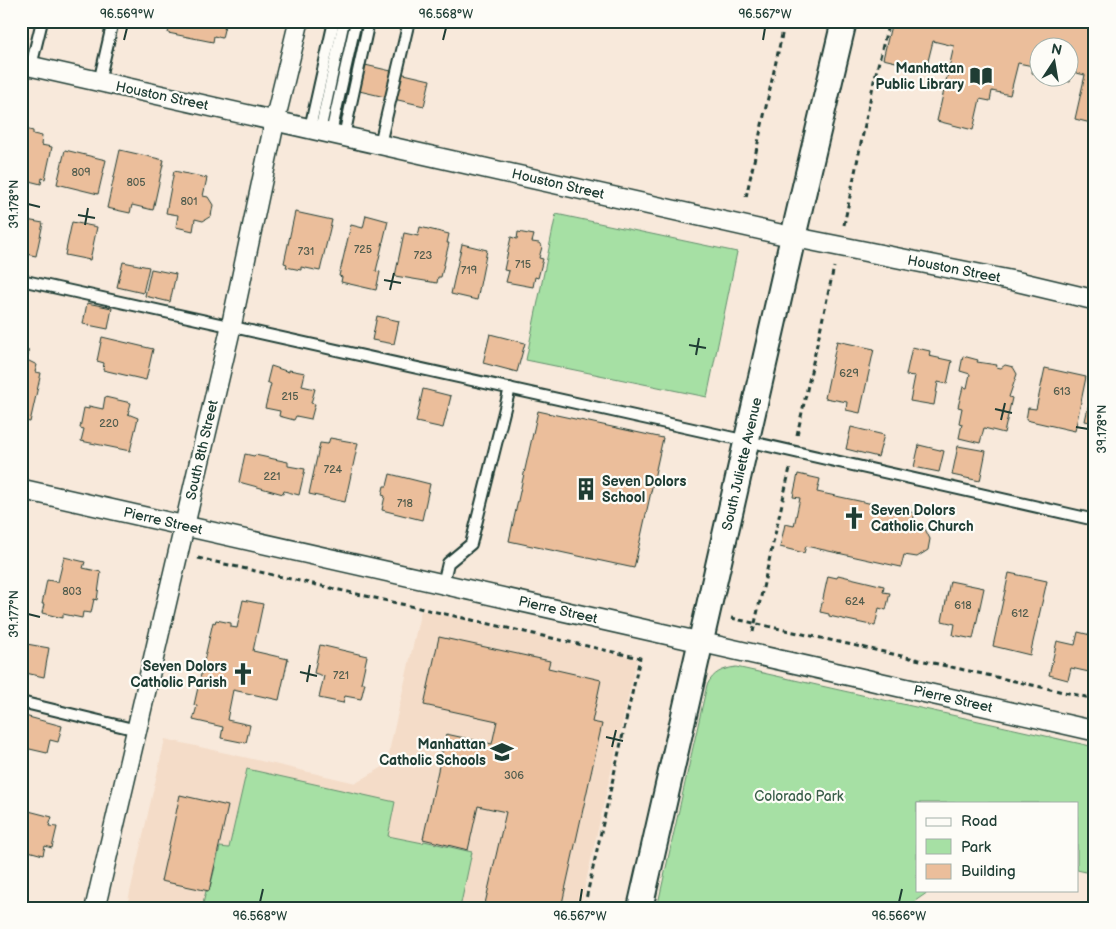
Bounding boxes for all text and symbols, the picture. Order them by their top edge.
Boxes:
text: 96.569°W [100,7,154,22]
text: 96.568°W [419,7,473,22]
text: 96.567°W [738,7,792,22]
north arrow [1028,38,1078,88]
text: N [1050,40,1064,59]
place label: Manhattan Public Library [875,60,965,93]
library icon: Manhattan Public Library [968,63,994,89]
street label: Houston Street [114,78,211,114]
street label: Houston Street [510,165,607,203]
house number: 809 [71,166,91,179]
house number: 805 [126,176,146,189]
text: 39.178°N [7,180,22,228]
house number: 801 [180,195,198,208]
house number: 725 [354,243,372,256]
house number: 731 [298,245,314,258]
house number: 723 [414,249,432,262]
street label: Houston Street [906,252,1003,286]
house number: 715 [515,258,531,271]
house number: 719 [461,264,477,277]
house number: 629 [839,367,859,380]
house number: 613 [1053,385,1071,398]
house number: 215 [282,390,298,403]
street label: South Juliette Avenue [718,396,766,532]
street label: South 8th Street [182,398,222,502]
text: 39.178°N [1095,405,1110,453]
house number: 220 [99,417,119,430]
house number: 724 [324,463,343,476]
house number: 221 [263,470,281,483]
place label: Seven Dolors School [602,473,686,506]
building icon: Seven Dolors School [573,476,599,502]
house number: 718 [397,497,413,510]
place label: Seven Dolors Catholic Church [871,502,974,535]
street label: Pierre Street [122,504,205,538]
church icon: Seven Dolors Catholic Church [841,505,867,531]
house number: 803 [62,585,82,598]
text: 39.177°N [7,590,22,638]
street label: Pierre Street [517,593,600,627]
house number: 624 [845,595,865,608]
house number: 618 [954,599,972,612]
house number: 612 [1011,607,1029,620]
place label: Seven Dolors Catholic Parish [131,658,227,691]
church icon: Seven Dolors Catholic Parish [230,661,256,687]
house number: 721 [333,669,349,682]
street label: Pierre Street [912,682,995,716]
place label: Manhattan Catholic Schools [379,736,486,769]
school or university icon: Manhattan Catholic Schools [489,739,515,765]
house number: 306 [504,769,524,782]
park label: Colorado Park [754,788,844,805]
legend [916,802,1078,892]
text: Road [961,812,997,831]
text: Park [961,838,992,857]
text: Building [961,862,1016,881]
text: 96.568°W [233,909,287,924]
text: 96.567°W [553,909,607,924]
text: 96.566°W [872,909,926,924]

